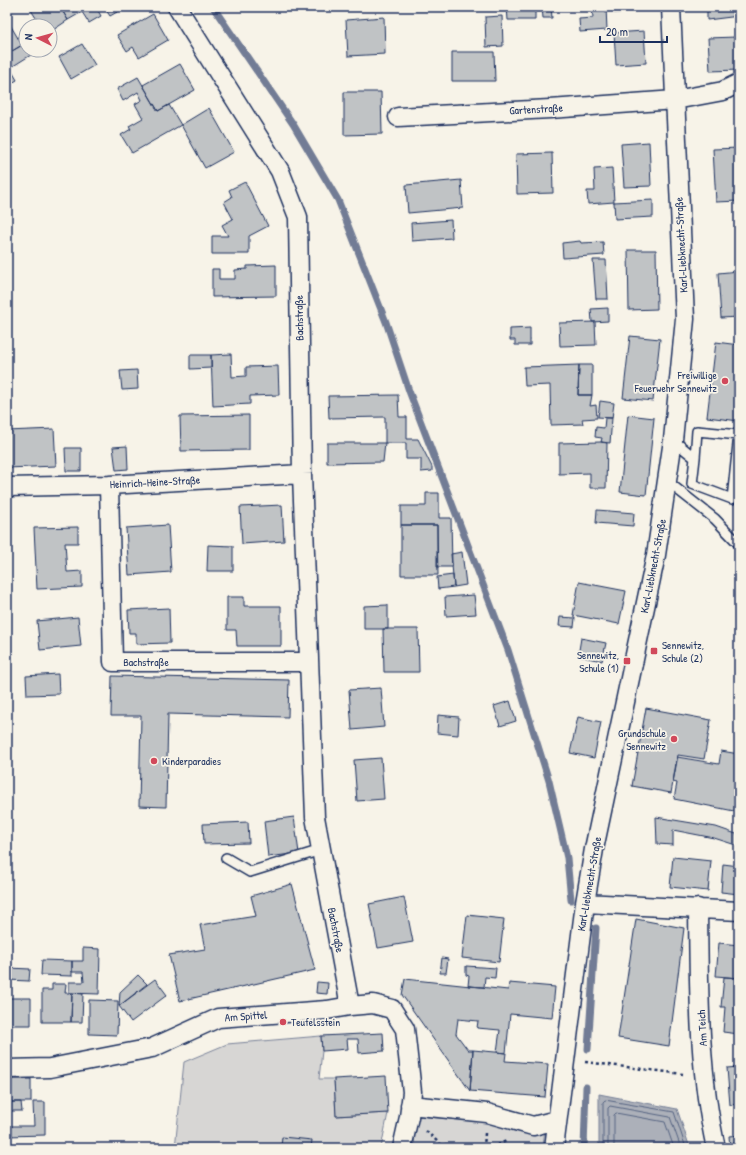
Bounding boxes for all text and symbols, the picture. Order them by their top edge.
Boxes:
north arrow [18,18,58,58]
scale bar [600,18,667,44]
text: 20 m [606,23,628,40]
text: N [21,33,35,41]
street label: Gartenstraße [509,101,564,117]
street label: Karl-Liebknecht-Straße [671,196,690,293]
street label: Bachstraße [292,294,306,341]
place label: Freiwillige Feuerwehr Sennewitz [634,368,718,395]
marker: Freiwillige Feuerwehr Sennewitz [720,376,730,386]
street label: Heinrich-Heine-Straße [110,473,201,491]
street label: Karl-Liebknecht-Straße [637,517,669,614]
place label: Sennewitz, Schule (2) [662,638,704,665]
marker: Sennewitz, Schule (2) [649,646,659,656]
place label: Sennewitz, Schule (1) [577,648,619,675]
street label: Bachstraße [123,655,169,669]
marker: Sennewitz, Schule (1) [622,656,632,666]
place label: Grundschule Sennewitz [618,726,667,753]
marker: Grundschule Sennewitz [669,734,679,744]
place label: Kinderparadies [162,754,221,768]
marker: Kinderparadies [149,756,159,766]
street label: Karl-Liebknecht-Straße [574,835,604,932]
street label: Bachstraße [325,906,347,954]
street label: Am Spittel [224,1008,268,1024]
street label: Am Teich [694,1009,710,1046]
place label: Teufelsstein [291,1015,340,1029]
marker: Teufelsstein [278,1017,288,1027]

